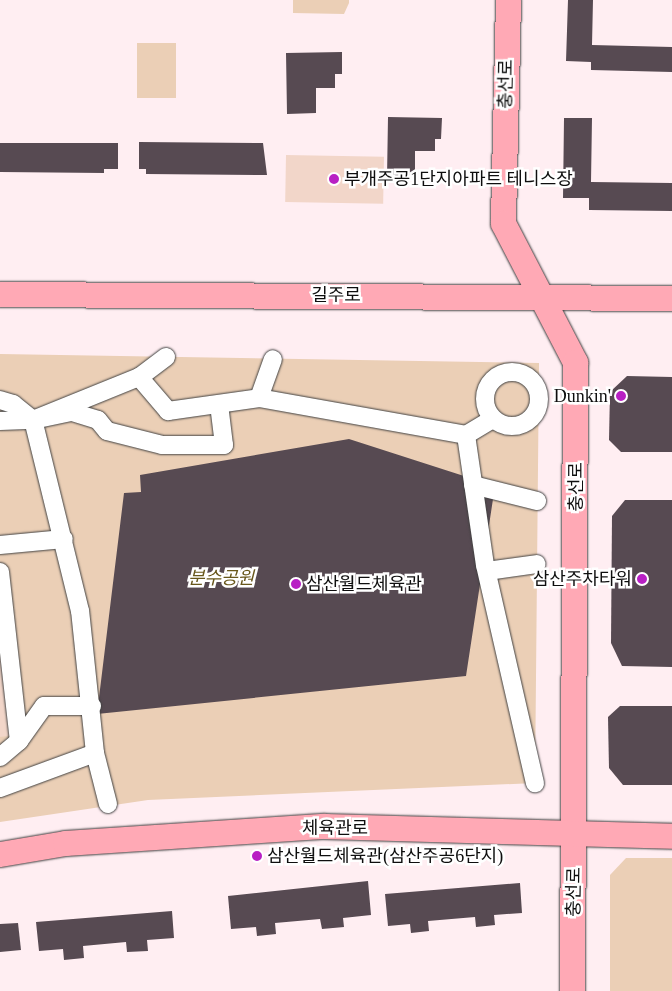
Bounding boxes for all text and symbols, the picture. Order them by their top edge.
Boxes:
street label: 충선로 [495,59,517,109]
place label: 부개주공1단지아파트 테니스장 [344,168,573,190]
marker: 부개주공1단지아파트 테니스장 [328,173,340,185]
street label: 길주로 [311,284,361,306]
place label: Dunkin' [554,385,611,407]
marker: Dunkin' [615,390,627,402]
street label: 충선로 [565,462,587,512]
park label: 분수공원 [188,567,254,589]
place label: 삼산주차타워 [533,568,632,590]
place label: 삼산월드체육관 [306,573,422,595]
marker: 삼산주차타워 [636,573,648,585]
marker: 삼산월드체육관 [290,578,302,590]
street label: 체육관로 [302,817,368,839]
place label: 삼산월드체육관(삼산주공6단지) [267,845,503,867]
marker: 삼산월드체육관(삼산주공6단지) [251,850,263,862]
street label: 충선로 [563,867,585,917]

